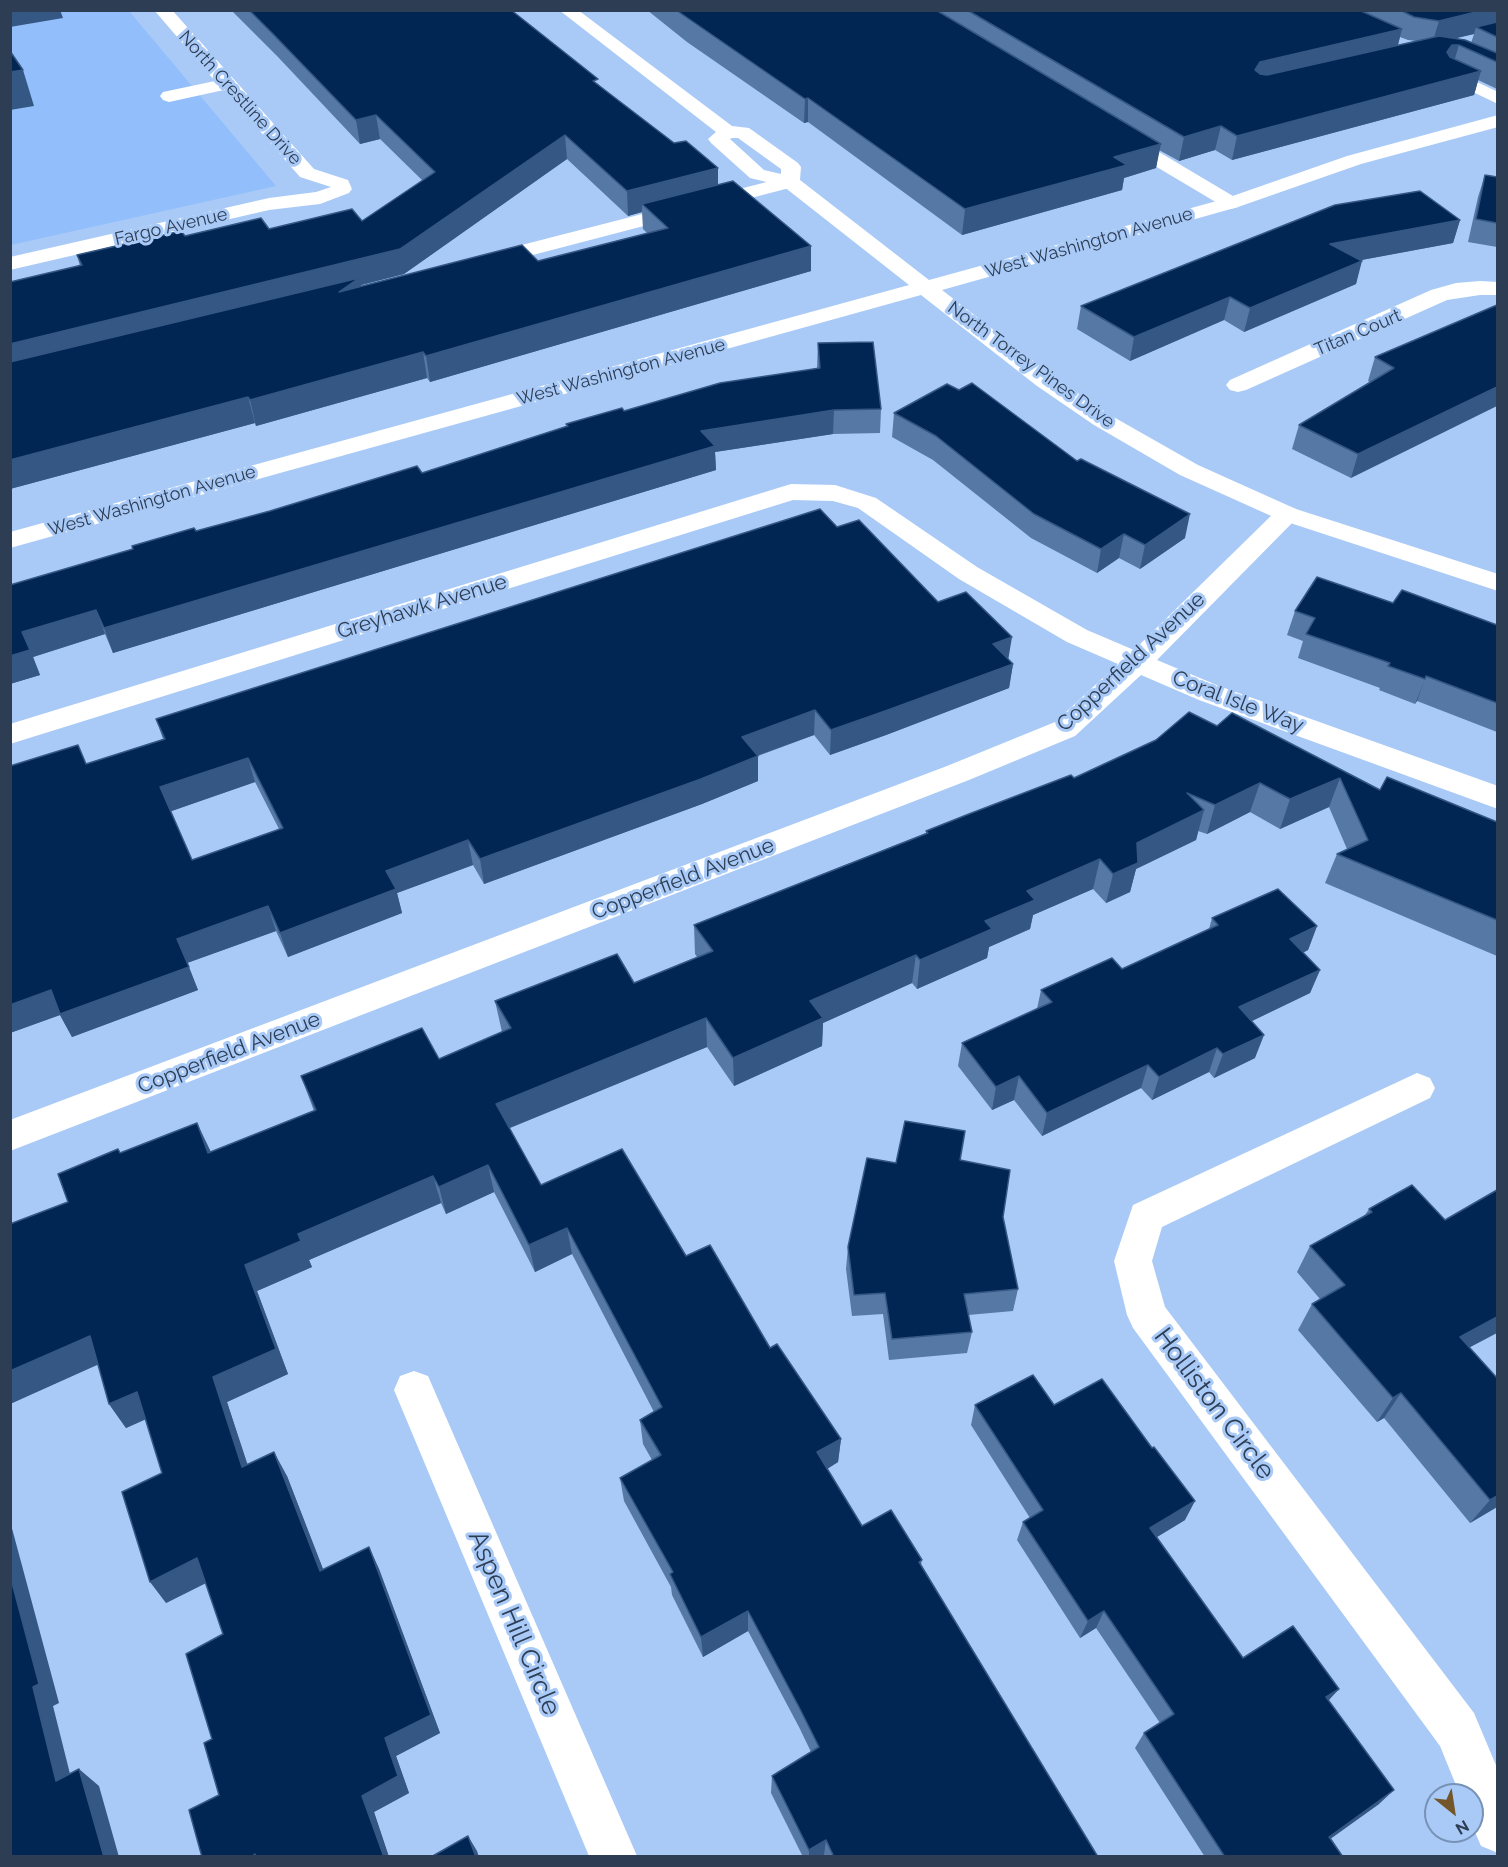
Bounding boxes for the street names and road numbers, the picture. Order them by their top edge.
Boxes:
street label: North Crestline Drive [174,27,306,169]
street label: West Washington Avenue [983,203,1195,283]
street label: Fargo Avenue [113,204,229,250]
street label: North Torrey Pines Drive [943,297,1119,433]
street label: Titan Court [1311,305,1405,361]
street label: West Washington Avenue [514,334,728,410]
street label: West Washington Avenue [46,461,258,541]
street label: Greyhawk Avenue [334,569,510,645]
street label: Copperfield Avenue [1052,587,1210,737]
street label: Coral Isle Way [1169,665,1307,739]
street label: Copperfield Avenue [588,833,778,925]
street label: Copperfield Avenue [134,1007,324,1099]
street label: Holliston Circle [1147,1322,1281,1486]
street label: Aspen Hill Circle [461,1526,567,1720]

